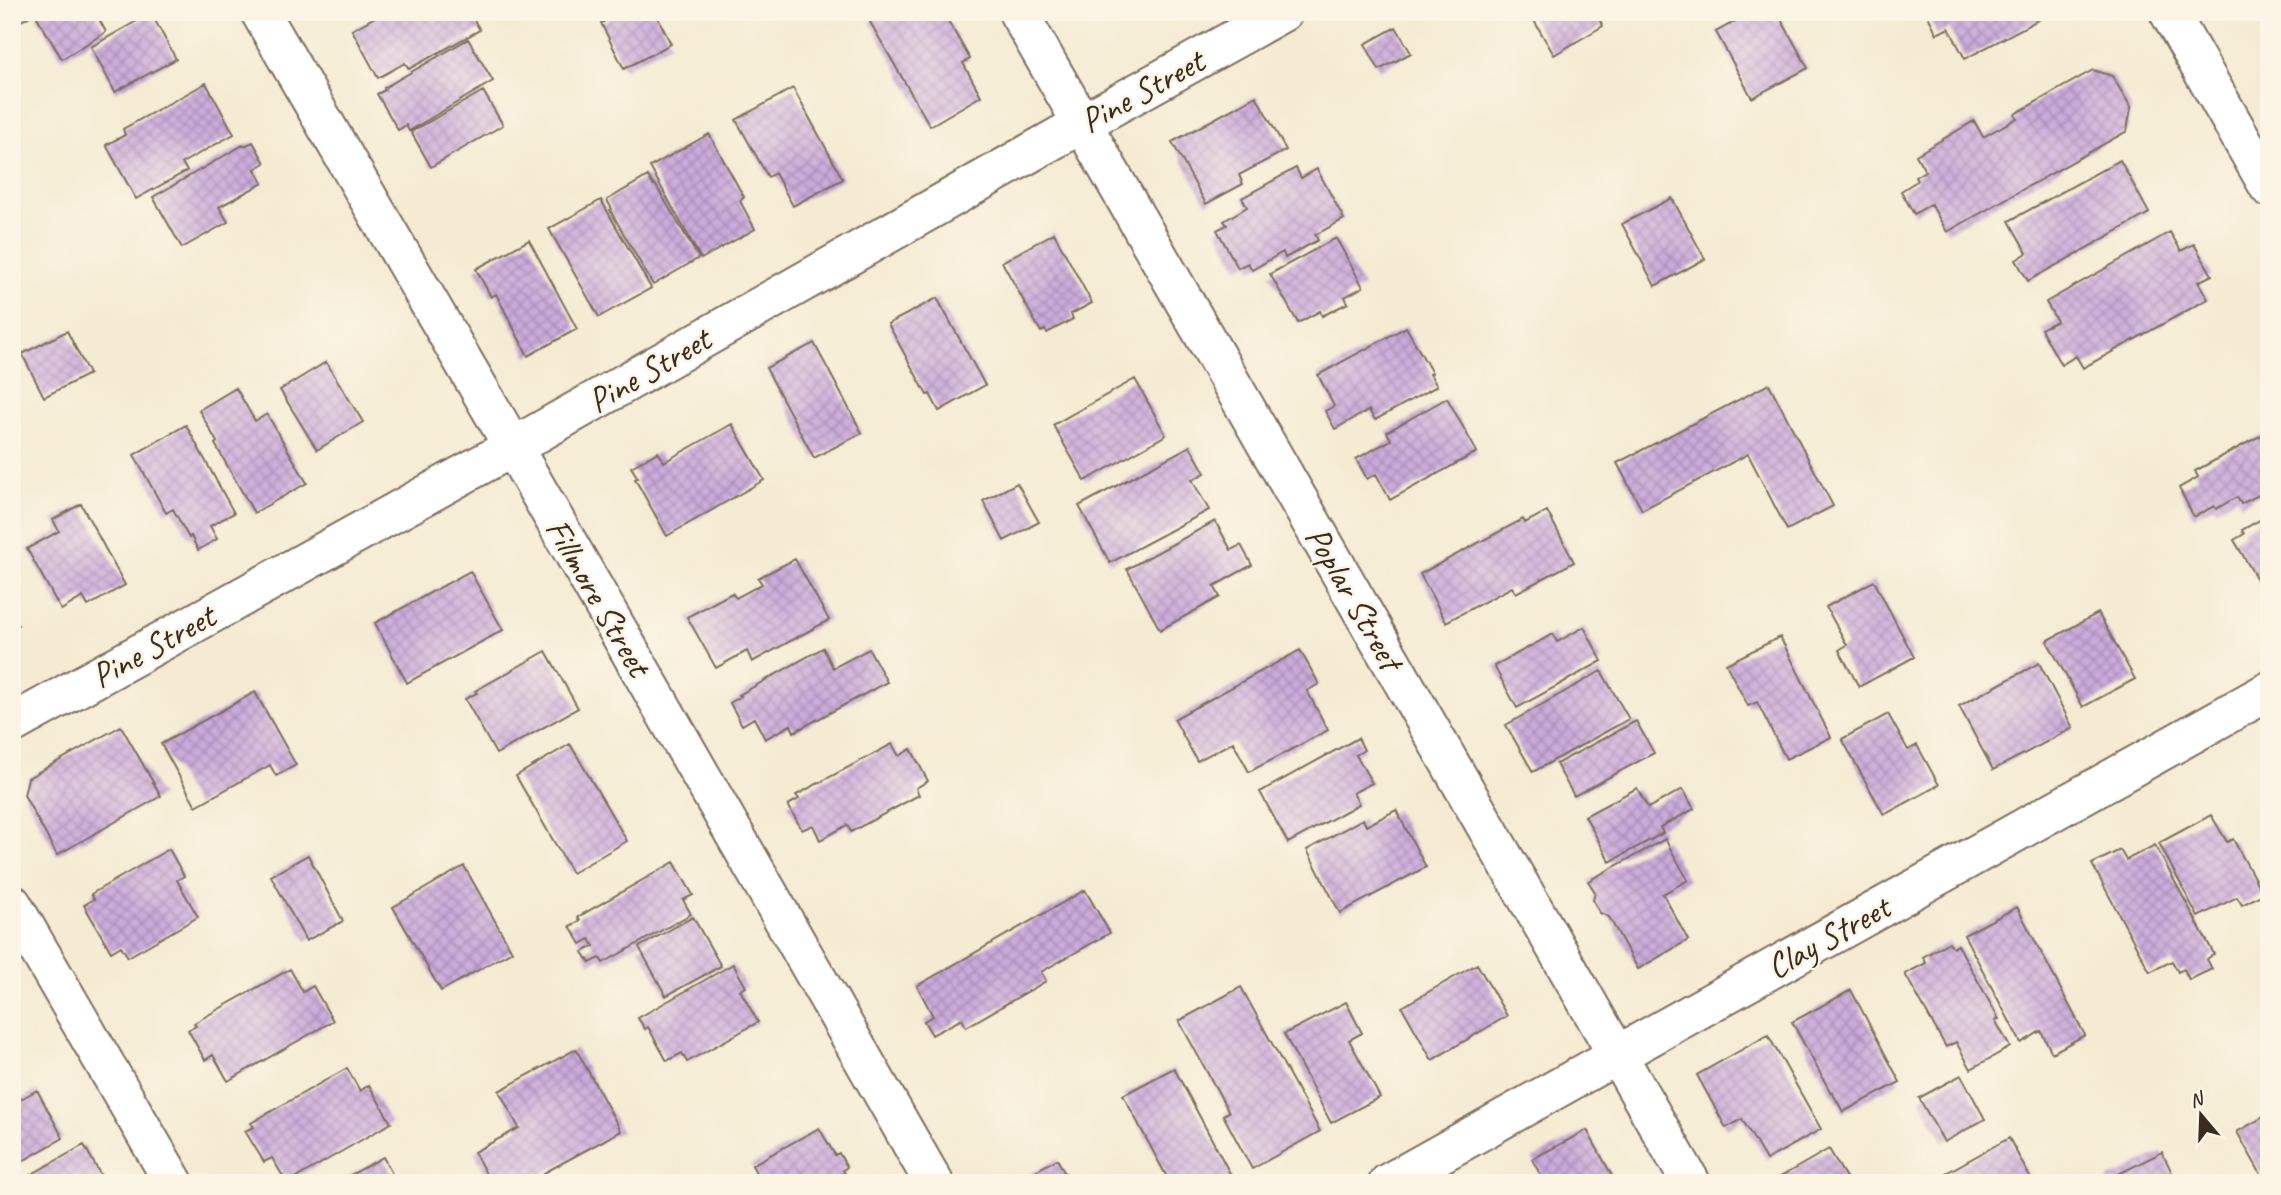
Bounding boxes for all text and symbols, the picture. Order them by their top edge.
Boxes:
street label: Pine Street [1072,37,1215,143]
street label: Pine Street [580,315,721,423]
street label: Fillmore Street [535,510,663,687]
street label: Poplar Street [1295,518,1415,681]
street label: Pine Street [83,592,226,698]
street label: Clay Street [1759,883,1900,989]
north arrow [2166,1080,2236,1150]
text: N [2186,1086,2208,1113]

